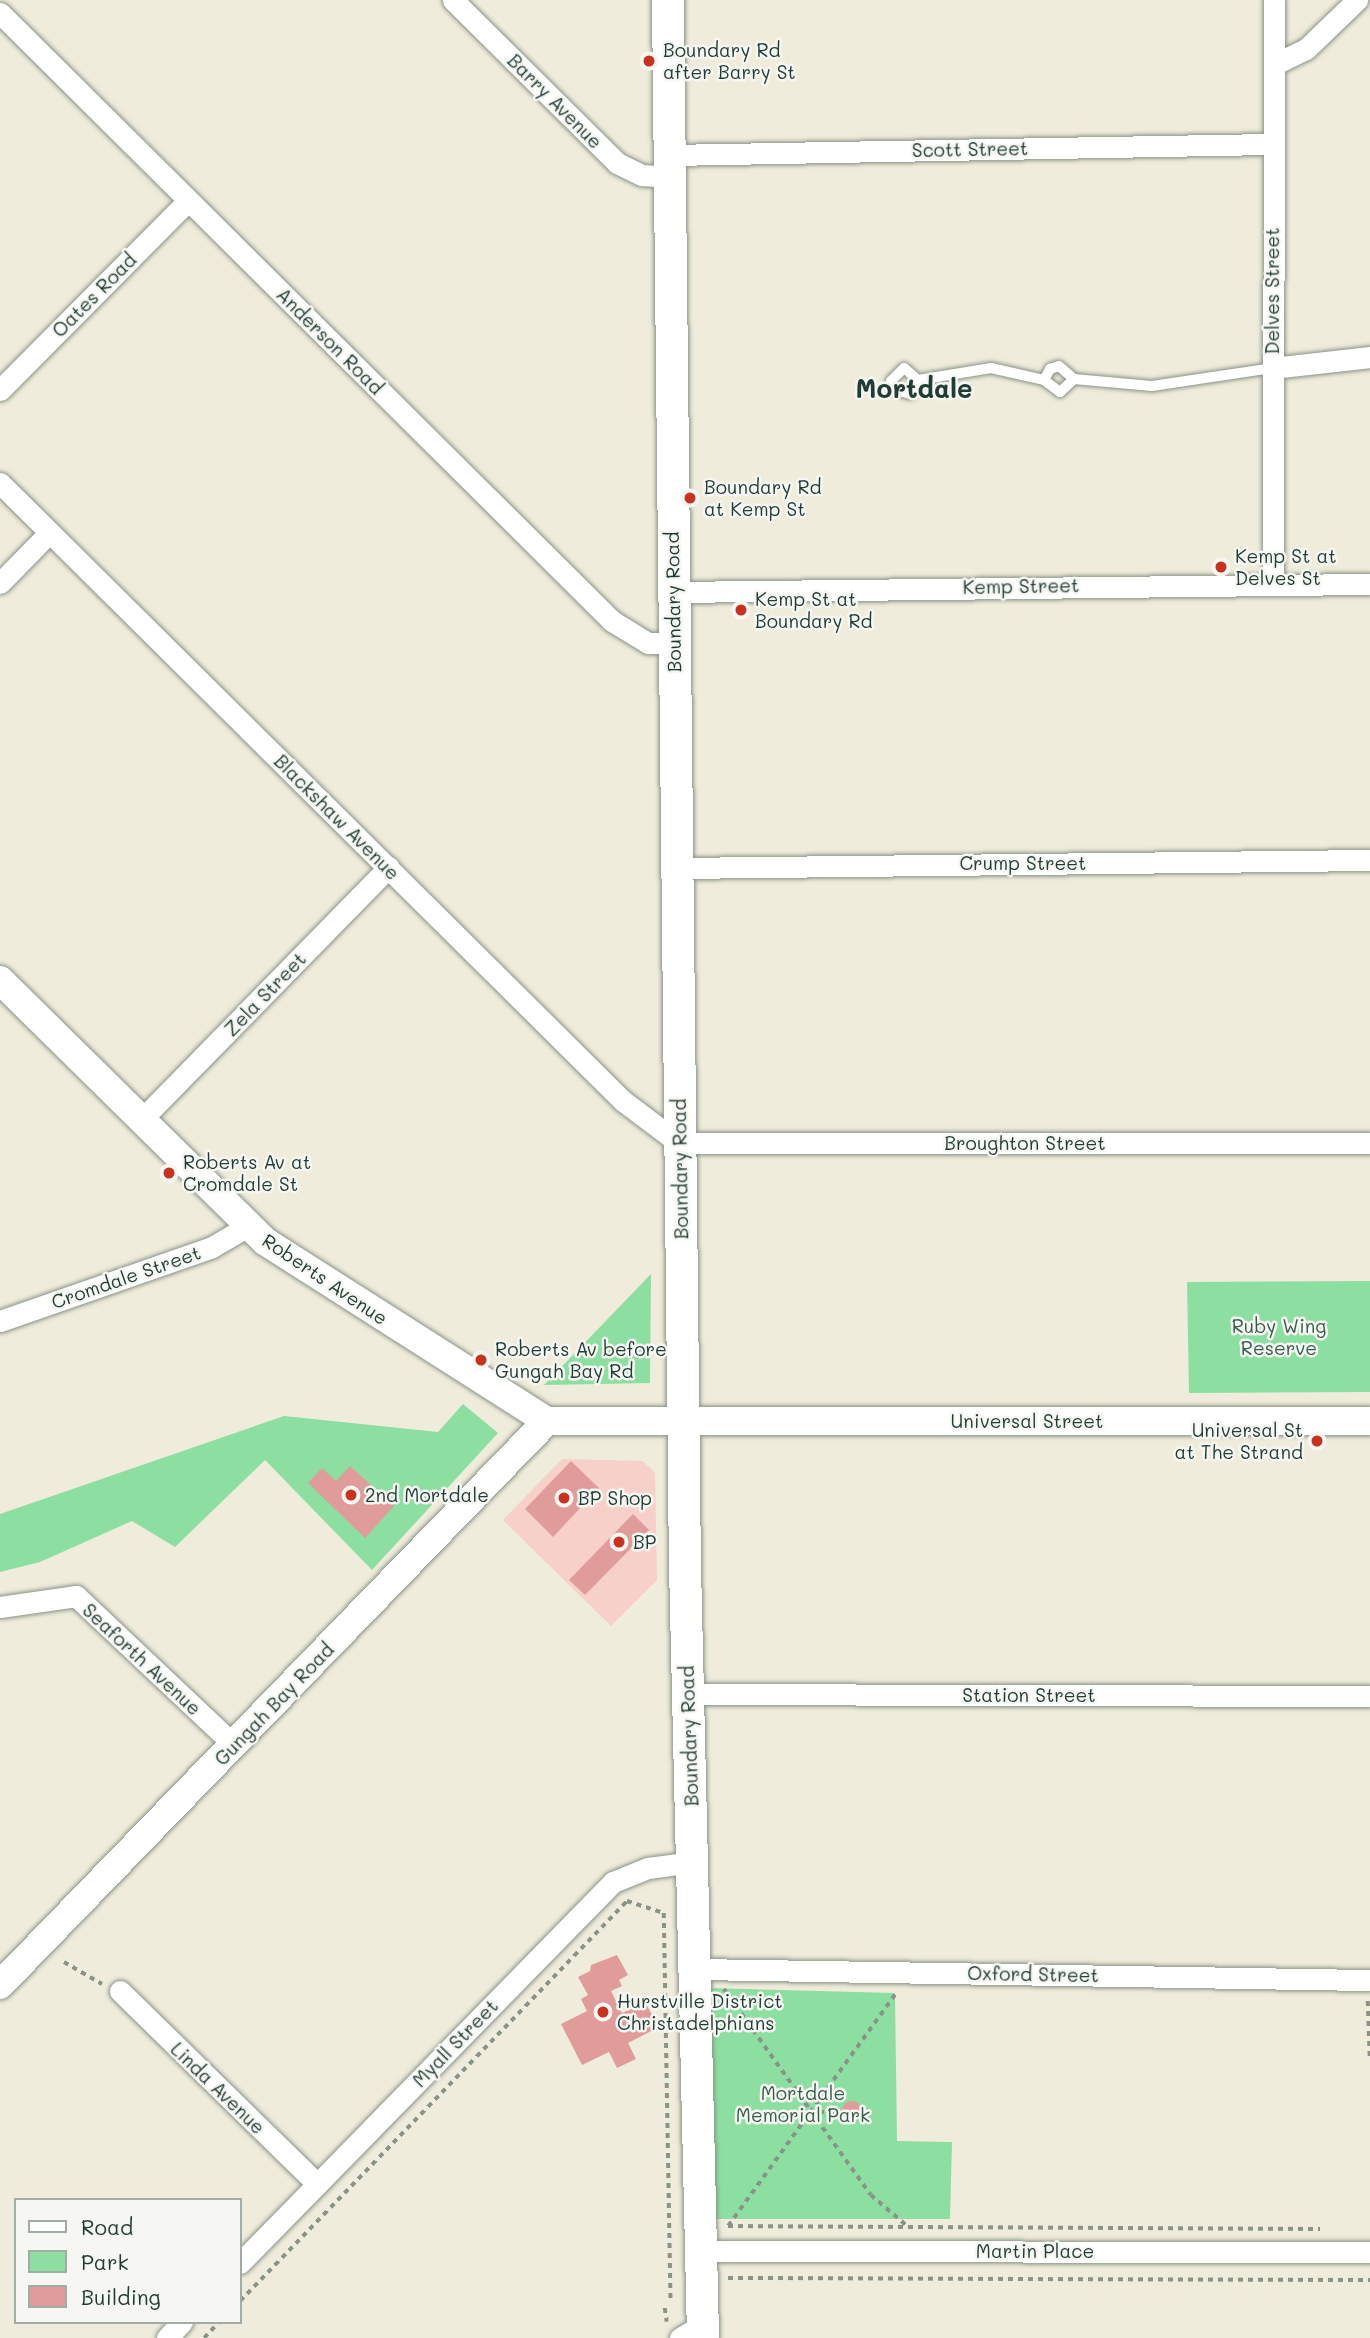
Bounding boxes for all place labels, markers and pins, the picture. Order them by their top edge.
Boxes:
place label: Boundary Rd after Barry St [663,39,796,83]
marker: Boundary Rd after Barry St [641,53,657,69]
place label: Boundary Rd at Kemp St [704,476,822,520]
marker: Boundary Rd at Kemp St [682,490,698,506]
place label: Kemp St at Delves St [1235,545,1337,589]
marker: Kemp St at Delves St [1213,559,1229,575]
place label: Kemp St at Boundary Rd [755,588,873,632]
marker: Kemp St at Boundary Rd [733,602,749,618]
place label: Roberts Av at Cromdale St [183,1151,311,1195]
marker: Roberts Av at Cromdale St [161,1165,177,1181]
place label: Roberts Av before Gungah Bay Rd [495,1338,667,1382]
marker: Roberts Av before Gungah Bay Rd [473,1352,489,1368]
place label: Universal St at The Strand [1175,1419,1303,1463]
marker: Universal St at The Strand [1309,1433,1325,1449]
place label: 2nd Mortdale [365,1484,489,1506]
marker: 2nd Mortdale [343,1487,359,1503]
place label: BP Shop [578,1487,652,1509]
marker: BP Shop [556,1490,572,1506]
place label: BP [633,1531,656,1553]
marker: BP [611,1534,627,1550]
place label: Hurstville District Christadelphians [617,1990,783,2034]
marker: Hurstville District Christadelphians [595,2004,611,2020]

